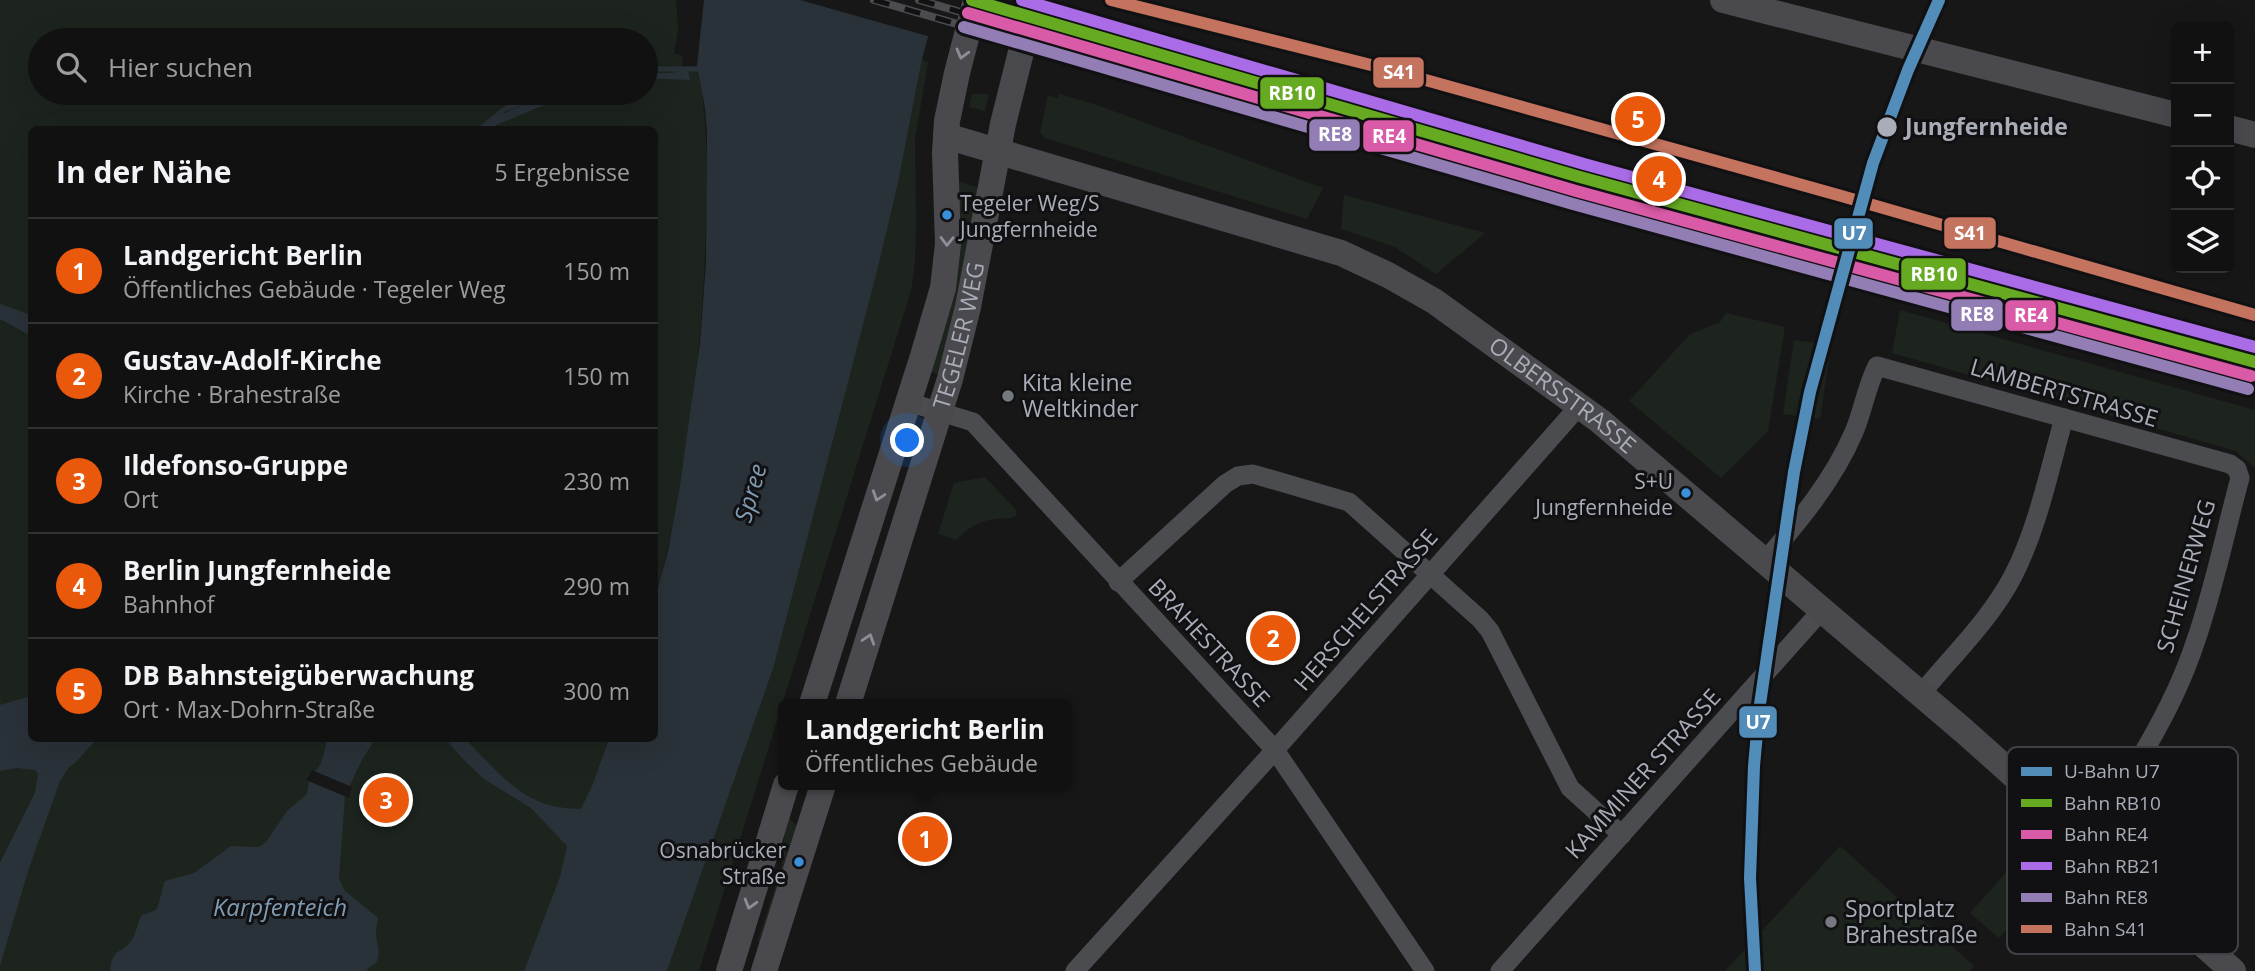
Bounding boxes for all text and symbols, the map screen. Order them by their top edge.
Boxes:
map controls [2171,21,2234,273]
button: + [2171,21,2234,84]
search box [28,28,658,105]
icon: search [52,48,90,86]
one-way arrow [955,48,970,60]
text: Hier suchen [108,49,253,85]
line badge: S41 [1372,56,1425,89]
text: S41 [1383,59,1415,85]
line badge: RB10 [1259,76,1325,110]
text: RB10 [1268,80,1316,106]
button: − [2171,84,2234,147]
pin: 5 [1615,93,1661,145]
place label: Jungfernheide [1903,110,2068,142]
marker: Jungfernheide [1875,115,1899,139]
line badge: RE8 [1308,118,1361,152]
line badge: RE4 [1362,119,1415,153]
text: RE8 [1318,121,1352,147]
text: RE4 [1372,123,1406,149]
button: locate [2171,147,2234,210]
text: In der Nähe [56,151,232,192]
pin: 4 [1636,153,1682,205]
text: 5 Ergebnisse [494,156,630,188]
place label: Tegeler Weg/S Jungfernheide [958,189,1099,243]
marker: Tegeler Weg/S Jungfernheide [940,208,954,222]
button: layers [2171,210,2234,273]
line badge: S41 [1943,216,1997,250]
line badge: U7 [1833,217,1874,250]
text: U7 [1841,220,1867,246]
text: S41 [1954,220,1986,246]
one-way arrow [939,236,955,247]
text: Landgericht Berlin [123,237,363,273]
text: 1 [72,255,86,287]
text: 150 m [563,255,630,287]
line badge: RB10 [1900,257,1967,291]
street label: TEGELER WEG [925,259,991,413]
text: RB10 [1910,261,1958,287]
text: Öffentliches Gebäude · Tegeler Weg [123,273,505,305]
line badge: RE8 [1950,298,2004,332]
line badge: RE4 [2004,299,2057,332]
text: RE8 [1960,301,1994,327]
text: RE4 [2014,302,2048,328]
street label: OLBERSSTRASSE [1483,329,1644,460]
text: Gustav-Adolf-Kirche [123,342,382,378]
street label: LAMBERTSTRASSE [1967,350,2162,434]
text: 2 [72,360,86,392]
text: 150 m [563,360,630,392]
place label: Kita kleine Weltkinder [1022,366,1139,424]
text: Kirche · Brahestraße [123,378,341,410]
marker: Kita kleine Weltkinder [1000,388,1016,404]
your location [890,423,924,457]
text: Ildefonso-Gruppe [123,447,348,483]
water label: Spree [726,459,774,526]
text: 3 [72,465,86,497]
text: 230 m [563,465,630,497]
place label: S+U Jungfernheide [1533,467,1673,521]
text: Ort [123,483,159,515]
marker: S+U Jungfernheide [1679,486,1693,500]
one-way arrow [872,490,887,502]
street label: SCHEINERWEG [2148,495,2222,656]
street label: HERSCHELSTRASSE [1286,522,1445,697]
text: Berlin Jungfernheide [123,552,391,588]
text: 4 [72,570,86,602]
text: 290 m [563,570,630,602]
street label: BRAHESTRASSE [1142,571,1278,714]
text: Bahnhof [123,588,215,620]
pin: 2 [1250,612,1296,664]
one-way arrow [860,633,875,645]
text: DB Bahnsteigüberwachung [123,657,474,693]
text: 5 [72,675,86,707]
text: 300 m [563,675,630,707]
street label: KAMMINER STRASSE [1557,681,1727,865]
text: Ort · Max-Dohrn-Straße [123,693,375,725]
popup [778,699,1072,790]
line badge: U7 [1738,705,1778,739]
text: U7 [1745,709,1771,735]
text: Landgericht Berlin [805,711,1045,747]
text: Öffentliches Gebäude [805,747,1038,779]
legend [2007,747,2238,954]
text: U-Bahn U7 [2064,758,2160,784]
pin: 3 [363,774,409,826]
text: Bahn RB10 [2064,790,2161,816]
pin: 1 [902,813,948,865]
text: Bahn RE4 [2064,821,2148,847]
place label: Osnabrücker Straße [659,836,786,890]
text: Bahn RB21 [2064,853,2161,879]
marker: Osnabrücker Straße [792,855,806,869]
text: Bahn RE8 [2064,884,2148,910]
water label: Karpfenteich [213,890,347,923]
place label: Sportplatz Brahestraße [1845,892,1978,950]
one-way arrow [744,898,759,910]
marker: Sportplatz Brahestraße [1823,914,1839,930]
text: Bahn S41 [2064,916,2147,942]

